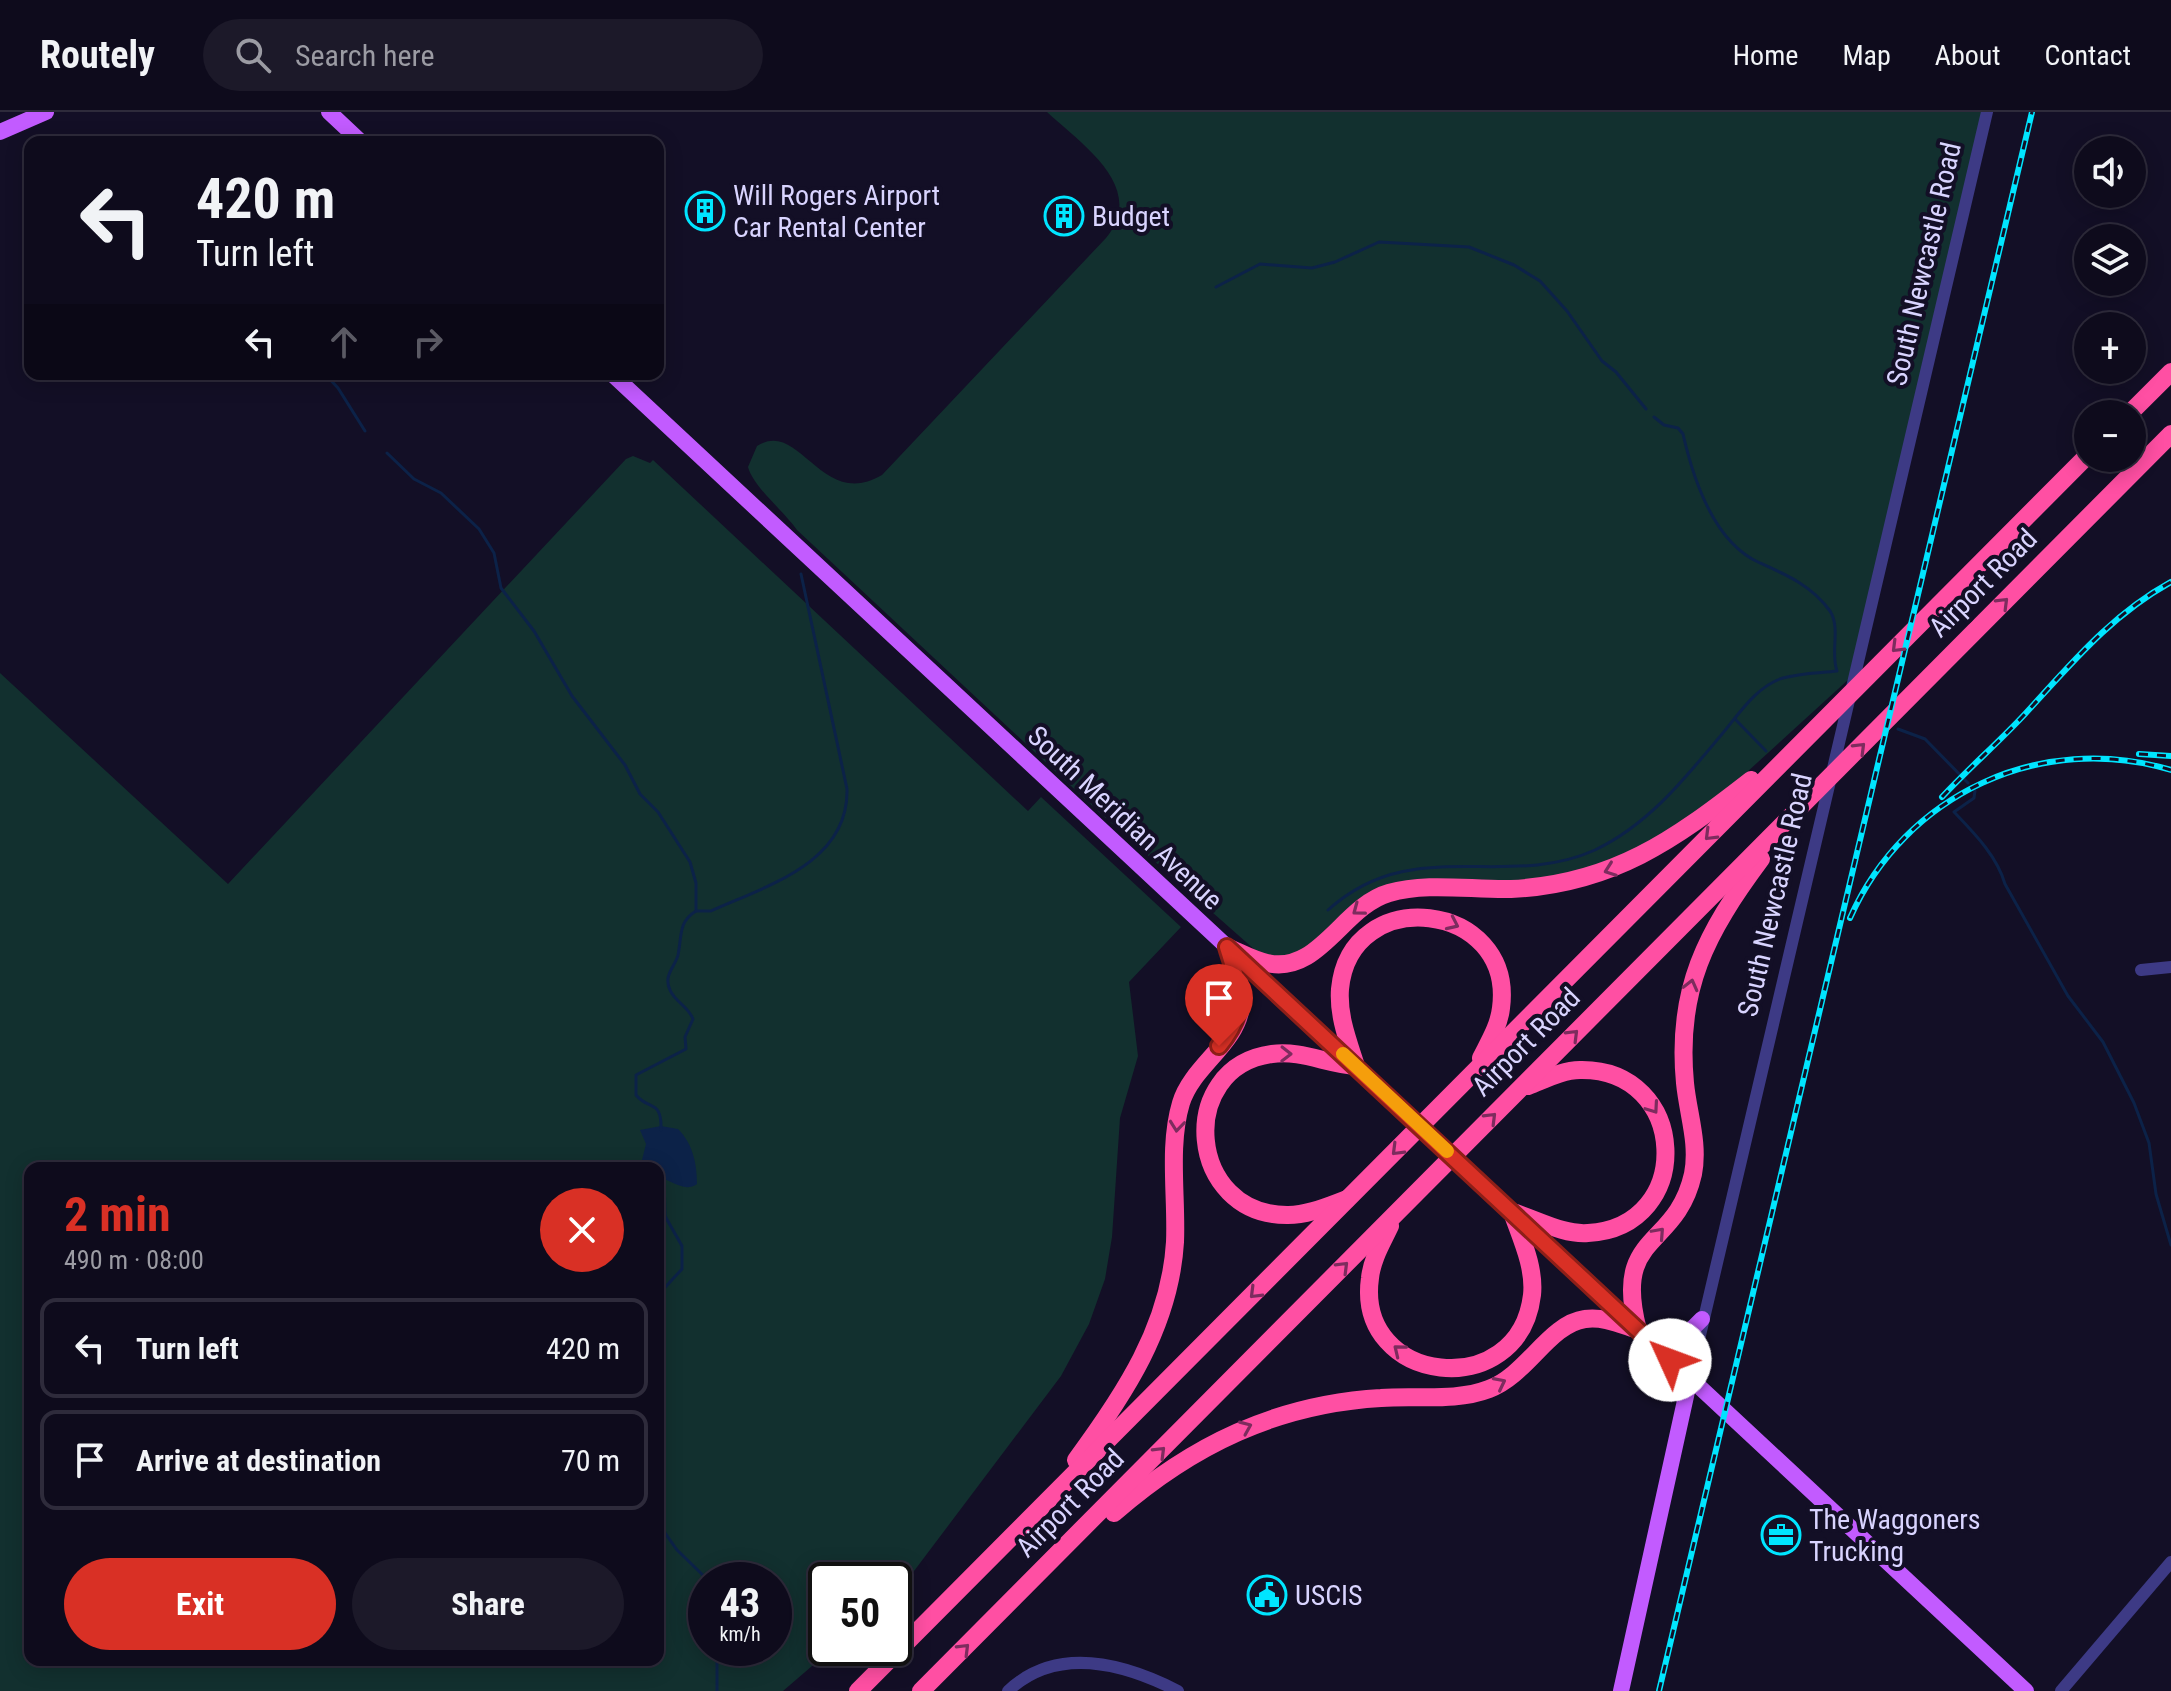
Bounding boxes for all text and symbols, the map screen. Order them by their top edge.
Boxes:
search box [203,19,763,91]
text: Routely [40,33,155,77]
icon: search [231,33,275,77]
text: Search here [295,38,435,73]
text: Home [1733,39,1798,72]
text: Map [1842,39,1891,72]
text: About [1935,39,2001,72]
text: Contact [2045,39,2131,72]
map controls [2074,136,2146,472]
button: sound [2074,136,2146,208]
street label: South Newcastle Road [1880,139,1968,389]
text: 420 m [196,166,335,232]
icon: left [64,168,168,272]
place label: Will Rogers Airport Car Rental Center [733,179,940,244]
building icon: Will Rogers Airport Car Rental Center [684,190,726,232]
building icon: Budget [1043,195,1085,237]
place label: Budget [1092,200,1170,233]
button: layers [2074,224,2146,296]
text: Turn left [196,233,314,275]
button: + [2074,312,2146,384]
icon: left [238,320,282,364]
icon: ahead [322,320,366,364]
icon: right [406,320,450,364]
button: − [2074,400,2146,472]
street label: Airport Road [1922,522,2044,644]
one-way arrow [1994,598,2009,612]
one-way arrow [1892,638,1906,652]
street label: South Meridian Avenue [1021,719,1229,917]
one-way arrow [1850,743,1865,757]
street label: South Newcastle Road [1731,770,1819,1020]
one-way arrow [1705,826,1719,840]
one-way arrow [1604,860,1618,877]
one-way arrow [1352,901,1366,915]
one-way arrow [1445,915,1460,931]
pin [1185,964,1253,1046]
icon: arrive [1197,976,1241,1020]
one-way arrow [1682,978,1699,992]
street label: Airport Road [1465,981,1587,1103]
one-way arrow [1563,1030,1578,1044]
one-way arrow [1280,1045,1292,1063]
one-way arrow [1643,1100,1658,1114]
one-way arrow [1481,1113,1496,1127]
one-way arrow [1169,1120,1186,1133]
one-way arrow [1392,1141,1407,1155]
text: 2 min [64,1186,171,1243]
button: close [540,1188,624,1272]
one-way arrow [1650,1228,1664,1242]
text: 490 m · 08:00 [64,1245,204,1275]
one-way arrow [1333,1262,1348,1276]
one-way arrow [1250,1284,1264,1298]
position arrow [1628,1318,1712,1402]
icon: left [68,1326,112,1370]
text: Turn left [136,1331,239,1366]
text: 420 m [546,1331,620,1366]
one-way arrow [1394,1346,1409,1360]
one-way arrow [1492,1378,1506,1393]
one-way arrow [1238,1420,1253,1436]
icon: arrive [68,1438,112,1482]
street label: Airport Road [1009,1442,1131,1564]
text: Arrive at destination [136,1443,381,1478]
text: 70 m [561,1443,620,1478]
one-way arrow [1150,1447,1165,1461]
place label: The Waggoners Trucking [1809,1503,1981,1568]
office icon: The Waggoners Trucking [1760,1514,1802,1556]
button: Exit [64,1558,336,1650]
button: Share [352,1558,624,1650]
speed limit sign: 50 [808,1562,912,1666]
public building icon: USCIS [1246,1574,1288,1616]
place label: USCIS [1295,1579,1363,1612]
text: 43 [720,1580,760,1627]
text: km/h [719,1622,761,1646]
one-way arrow [955,1644,969,1658]

